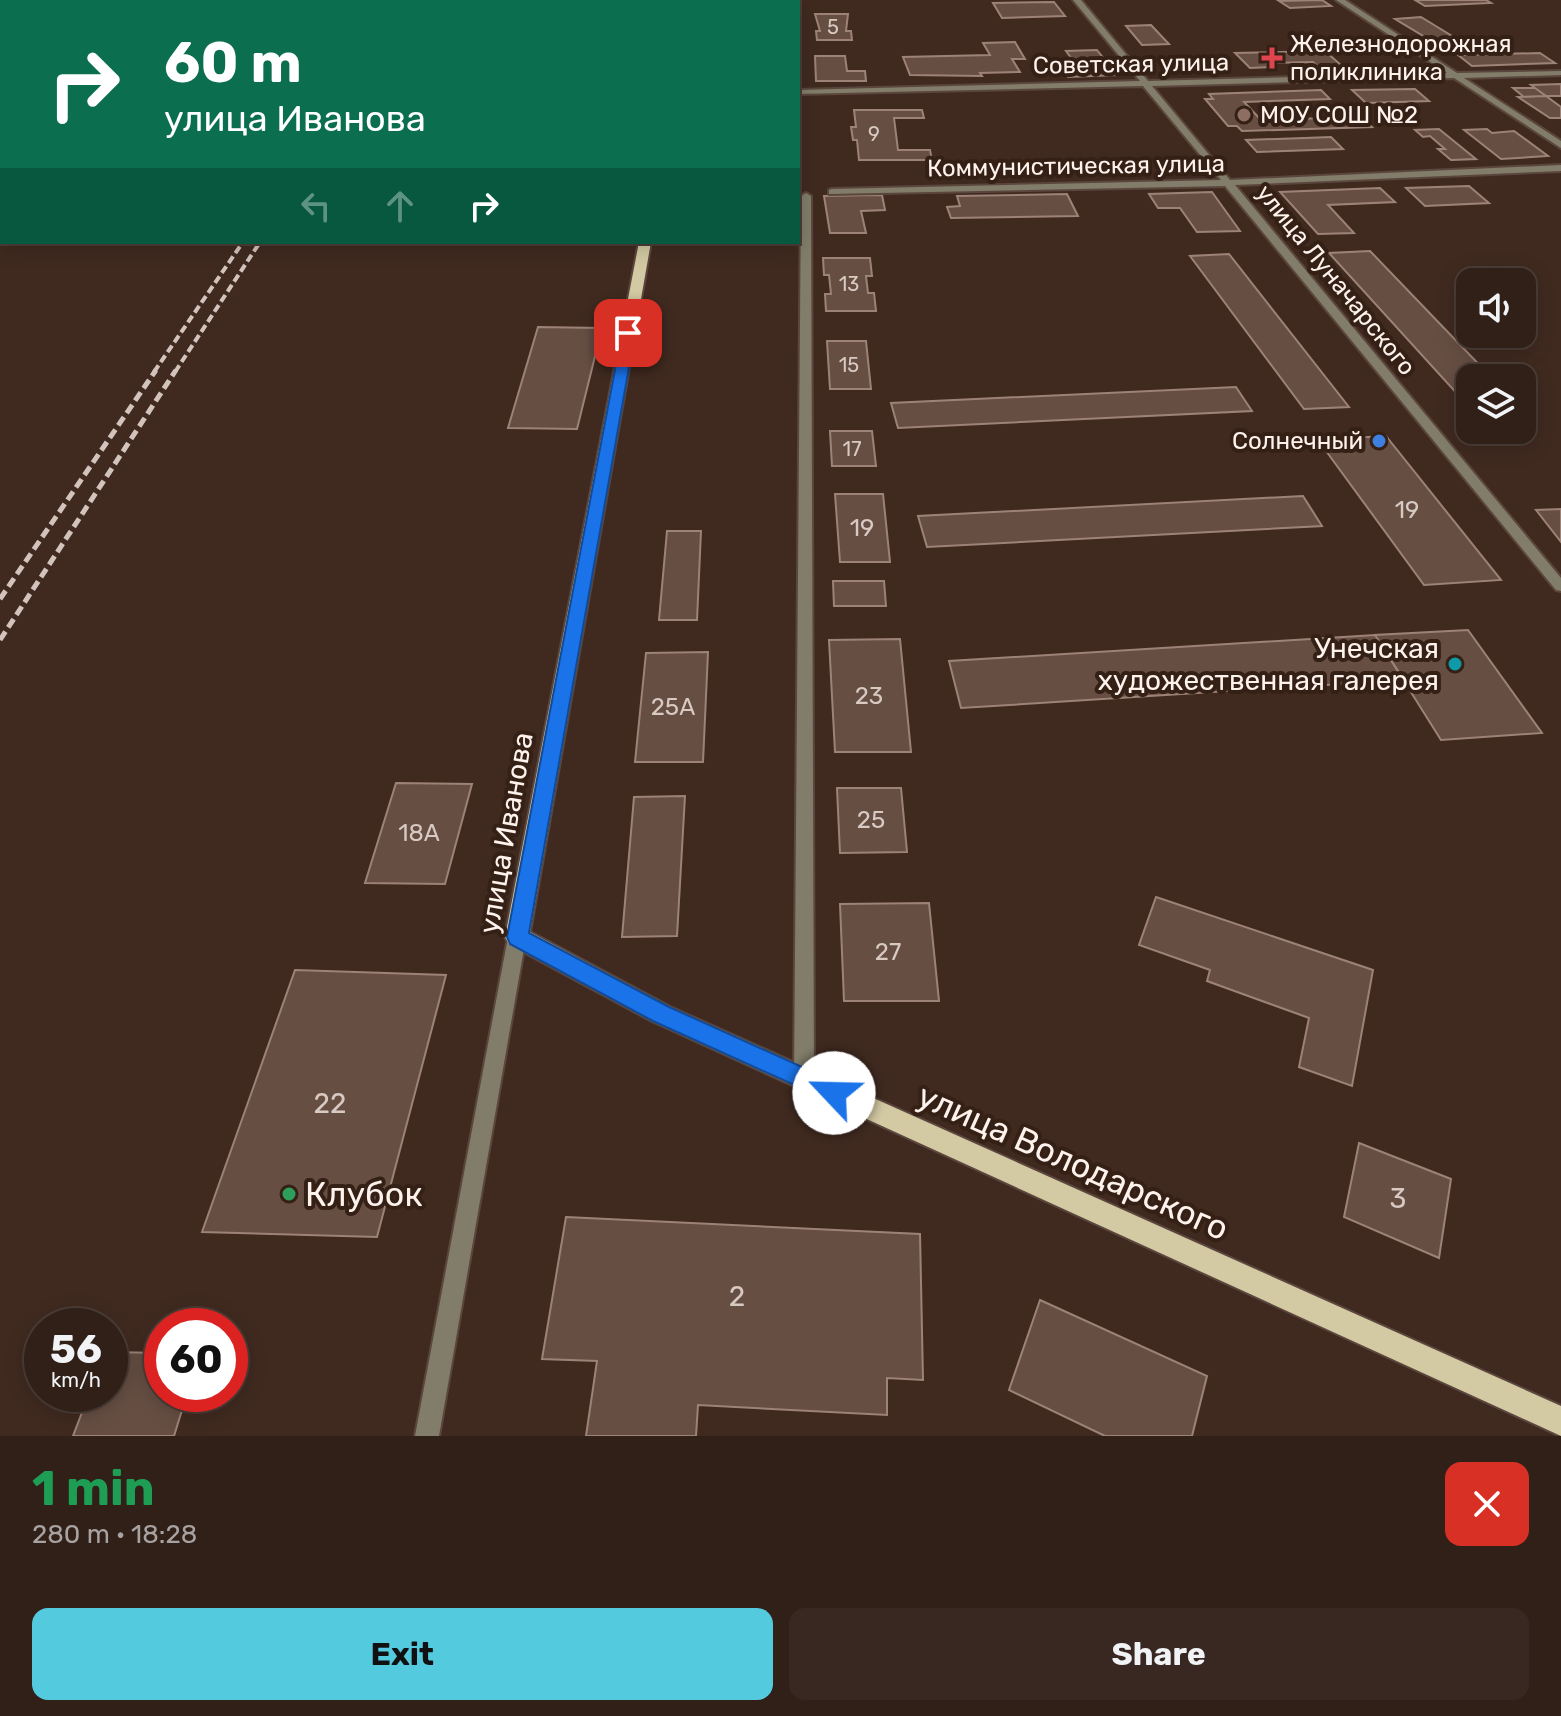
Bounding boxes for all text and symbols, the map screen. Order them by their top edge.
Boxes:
house number: 5 [827,15,839,39]
text: 60 m [164,30,302,96]
place label: Железнодорожная поликлиника [1290,30,1512,86]
icon: right [32,32,136,136]
marker: Железнодорожная поликлиника [1261,47,1283,69]
street label: Советская улица [1033,48,1229,80]
text: улица Иванова [164,97,426,140]
place label: МОУ СОШ №2 [1260,101,1418,129]
marker: МОУ СОШ №2 [1235,106,1253,124]
house number: 9 [868,122,880,146]
street label: Коммунистическая улица [927,149,1225,183]
street label: улица Луначарского [1251,179,1421,381]
icon: left [294,184,338,228]
icon: ahead [378,184,422,228]
icon: right [462,184,506,228]
map controls [1456,268,1536,444]
button: sound [1456,268,1536,348]
house number: 13 [839,272,859,296]
pin [594,299,662,367]
icon: arrive [606,311,650,355]
house number: 15 [839,353,859,377]
button: layers [1456,364,1536,444]
place label: Солнечный [1232,427,1363,455]
marker: Солнечный [1370,432,1388,450]
house number: 17 [843,437,861,461]
house number: 19 [1395,496,1419,524]
house number: 19 [850,514,874,542]
place label: Унечская художественная галерея [1098,632,1439,697]
marker: Унечская художественная галерея [1446,655,1464,673]
house number: 23 [855,682,883,710]
house number: 25А [651,693,695,721]
street label: улица Иванова [472,730,540,936]
house number: 25 [857,806,885,834]
house number: 18А [398,819,440,847]
house number: 27 [875,938,901,966]
position arrow [792,1051,876,1135]
street label: улица Володарского [911,1075,1235,1249]
house number: 22 [314,1087,346,1120]
place label: Клубок [305,1174,423,1215]
house number: 3 [1390,1182,1406,1215]
marker: Клубок [280,1185,298,1203]
house number: 2 [729,1280,745,1313]
speed limit sign: 60 [144,1308,248,1412]
text: 56 [50,1326,102,1373]
text: km/h [51,1368,101,1392]
text: 1 min [32,1460,155,1517]
button: close [1445,1462,1529,1546]
text: 280 m · 18:28 [32,1519,197,1550]
button: Exit [32,1608,773,1700]
button: Share [789,1608,1529,1700]

